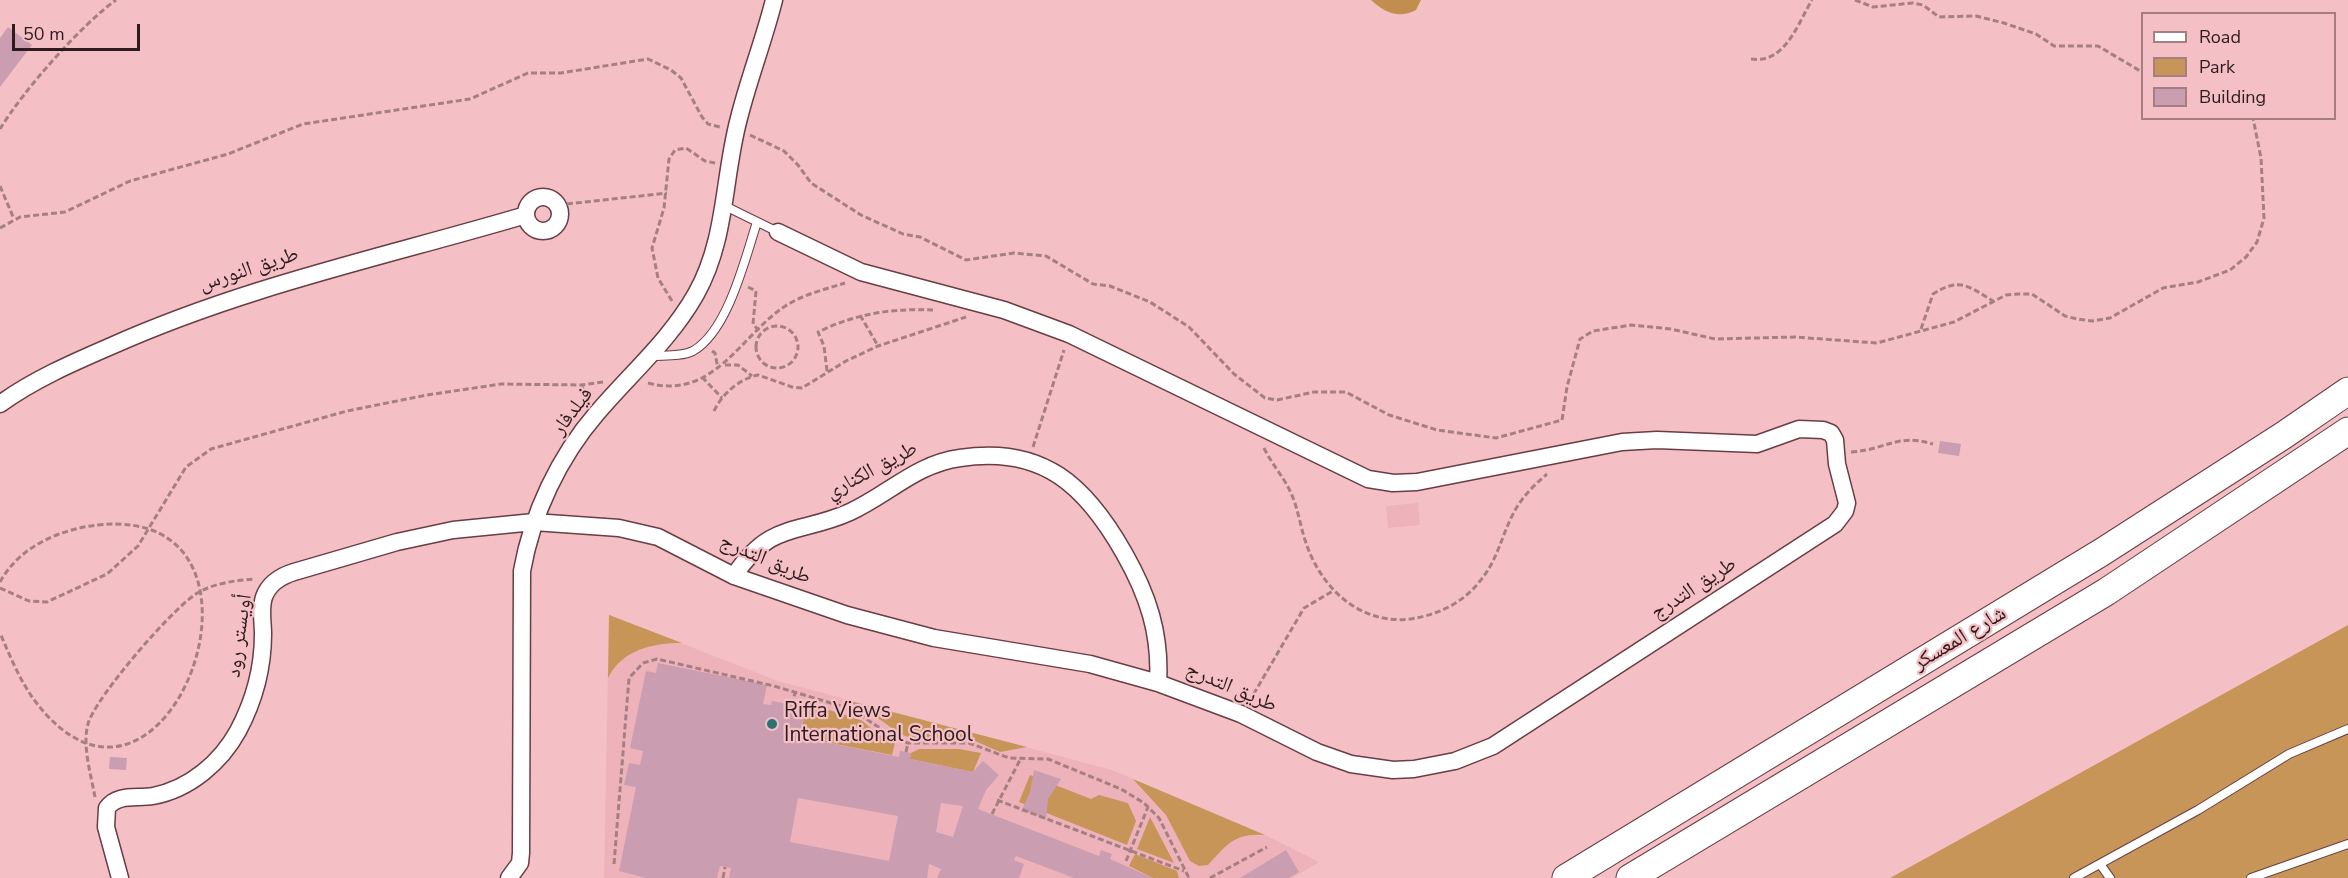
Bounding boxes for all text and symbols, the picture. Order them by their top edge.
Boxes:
scale bar [15,12,142,50]
legend [2141,12,2336,120]
text: 50 m [23,22,65,46]
text: Road [2199,25,2241,49]
text: Park [2199,55,2235,79]
text: Building [2199,85,2266,109]
street label: طريق النورس [196,242,302,298]
street label: فيلدفار [547,383,599,441]
street label: طريق الكناري [822,436,922,506]
street label: طريق التدرج [716,529,814,591]
street label: طريق التدرج [1647,552,1741,626]
street label: أويستر رود [222,593,258,679]
street label: شارع المعسكر [1909,601,2011,677]
street label: طريق التدرج [1182,657,1280,719]
place label: Riffa Views International School [784,699,973,749]
marker: Riffa Views International School [765,717,779,731]

